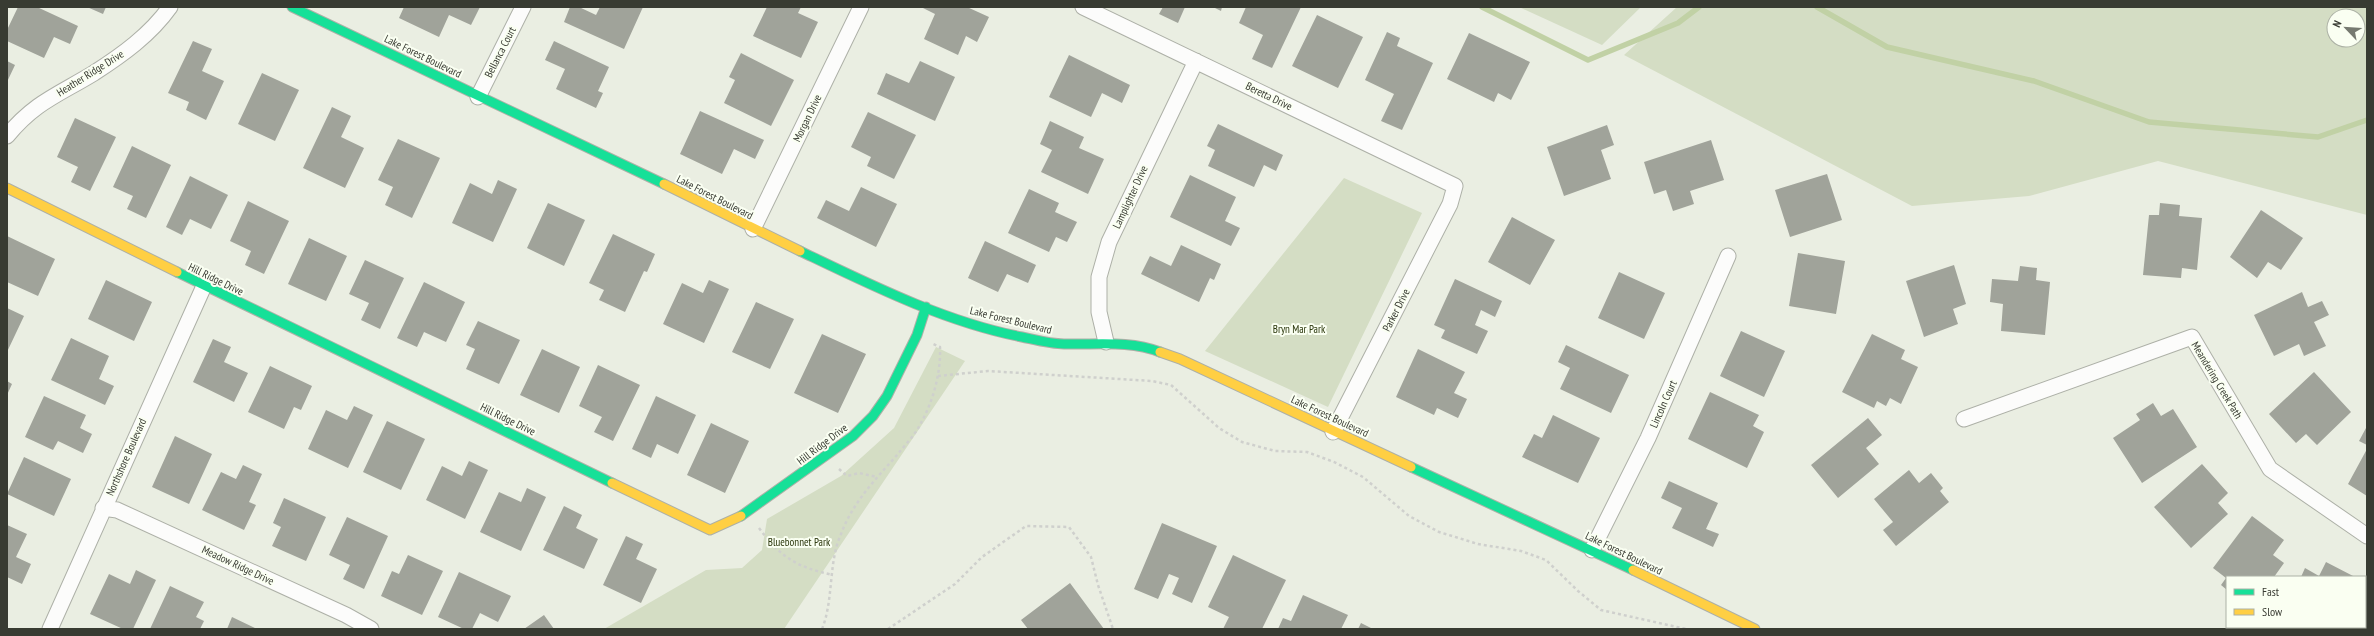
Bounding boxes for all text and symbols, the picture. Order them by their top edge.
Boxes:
north arrow [2326,8,2366,48]
text: N [2329,18,2345,29]
street label: Bellanca Court [481,24,519,80]
street label: Lake Forest Boulevard [382,31,464,81]
street label: Heather Ridge Drive [54,47,127,99]
street label: Beretta Drive [1243,79,1295,113]
street label: Morgan Drive [790,92,825,144]
street label: Lamplighter Drive [1109,163,1151,231]
street label: Lake Forest Boulevard [674,172,756,222]
street label: Hill Ridge Drive [186,260,246,299]
street label: Parker Drive [1379,286,1413,334]
street label: Lake Forest Boulevard [969,303,1054,337]
park label: Bryn Mar Park [1273,322,1326,336]
street label: Meandering Creek Path [2188,339,2246,421]
street label: Lincoln Court [1646,378,1680,430]
street label: Lake Forest Boulevard [1289,392,1371,440]
street label: Hill Ridge Drive [478,400,538,439]
street label: Northshore Boulevard [103,416,149,498]
street label: Hill Ridge Drive [794,420,850,468]
street label: Lake Forest Boulevard [1583,528,1665,578]
park label: Bluebonnet Park [768,535,831,549]
street label: Meadow Ridge Drive [200,542,277,588]
legend [2226,576,2366,628]
text: Fast [2262,584,2280,599]
text: Slow [2262,604,2283,619]

